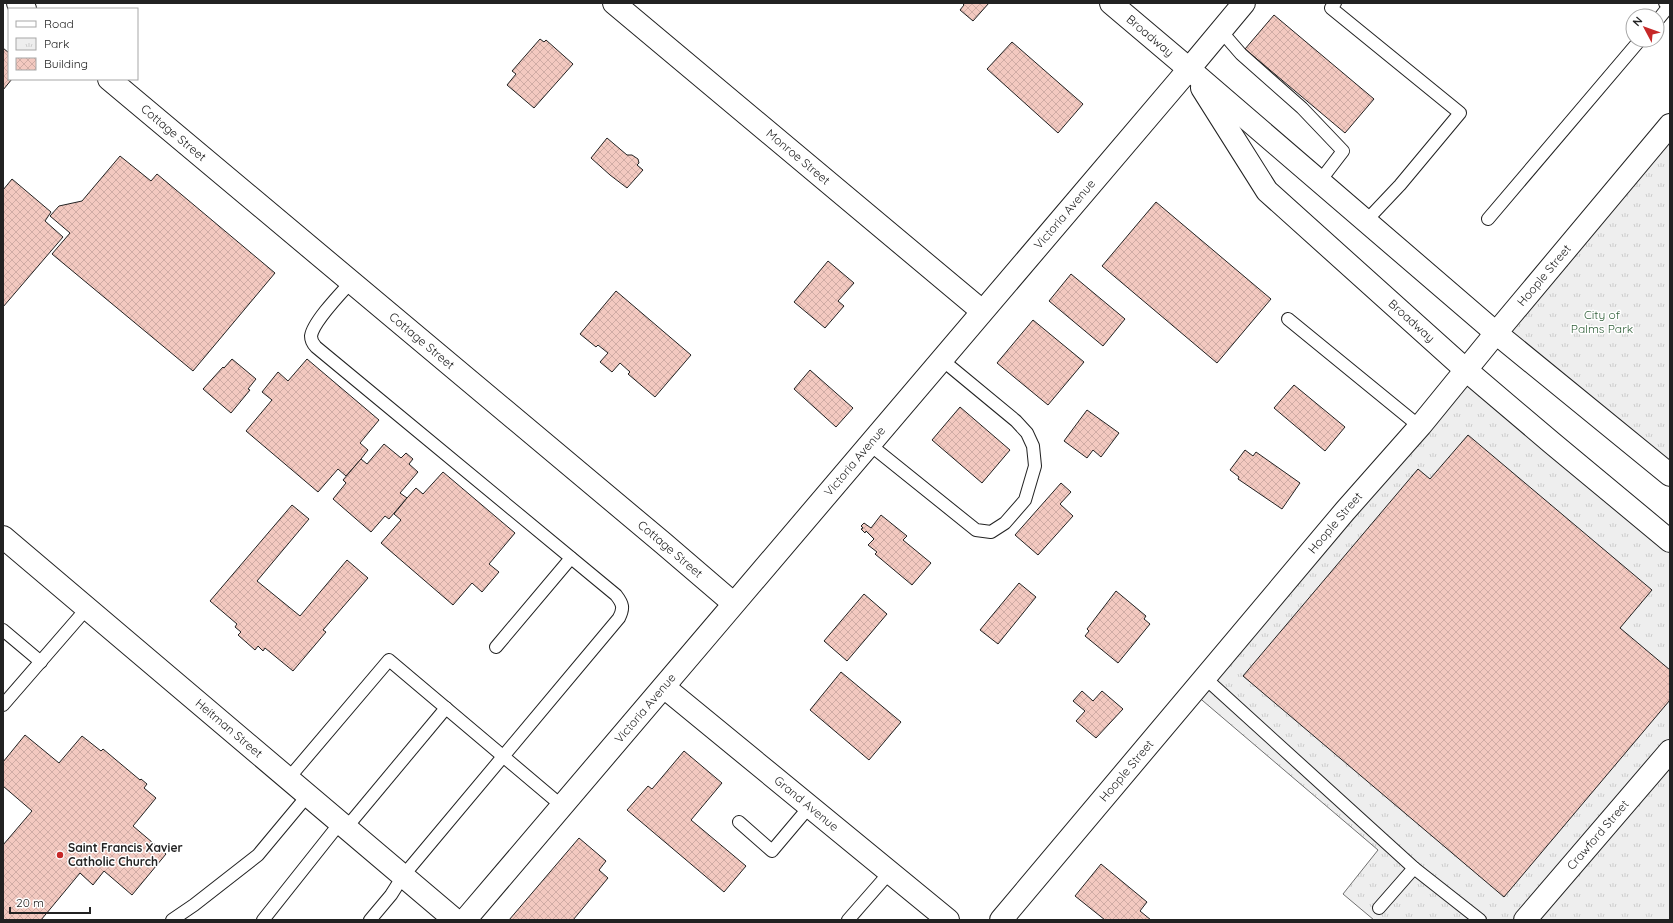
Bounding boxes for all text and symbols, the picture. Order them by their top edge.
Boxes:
legend [8,8,138,80]
north arrow [1625,8,1665,48]
street label: Broadway [1124,11,1177,60]
text: N [1630,14,1645,29]
text: Road [44,16,74,31]
text: Park [44,36,69,51]
text: Building [44,56,88,71]
street label: Cottage Street [138,101,209,164]
street label: Monroe Street [763,126,833,188]
street label: Victoria Avenue [1030,176,1098,252]
street label: Hoople Street [1514,241,1574,309]
street label: Broadway [1385,296,1438,345]
park label: City of Palms Park [1571,307,1633,336]
street label: Cottage Street [386,309,458,372]
street label: Victoria Avenue [821,423,888,499]
street label: Hoople Street [1305,489,1365,556]
street label: Cottage Street [635,517,706,581]
street label: Victoria Avenue [611,670,679,746]
street label: Heitman Street [193,695,266,761]
street label: Hoople Street [1096,737,1156,804]
street label: Grand Avenue [771,773,842,834]
street label: Crawford Street [1563,797,1632,873]
place label: Saint Francis Xavier Catholic Church [68,840,183,869]
marker: Saint Francis Xavier Catholic Church [55,850,65,860]
scale bar [10,889,90,915]
text: 20 m [16,895,44,910]

